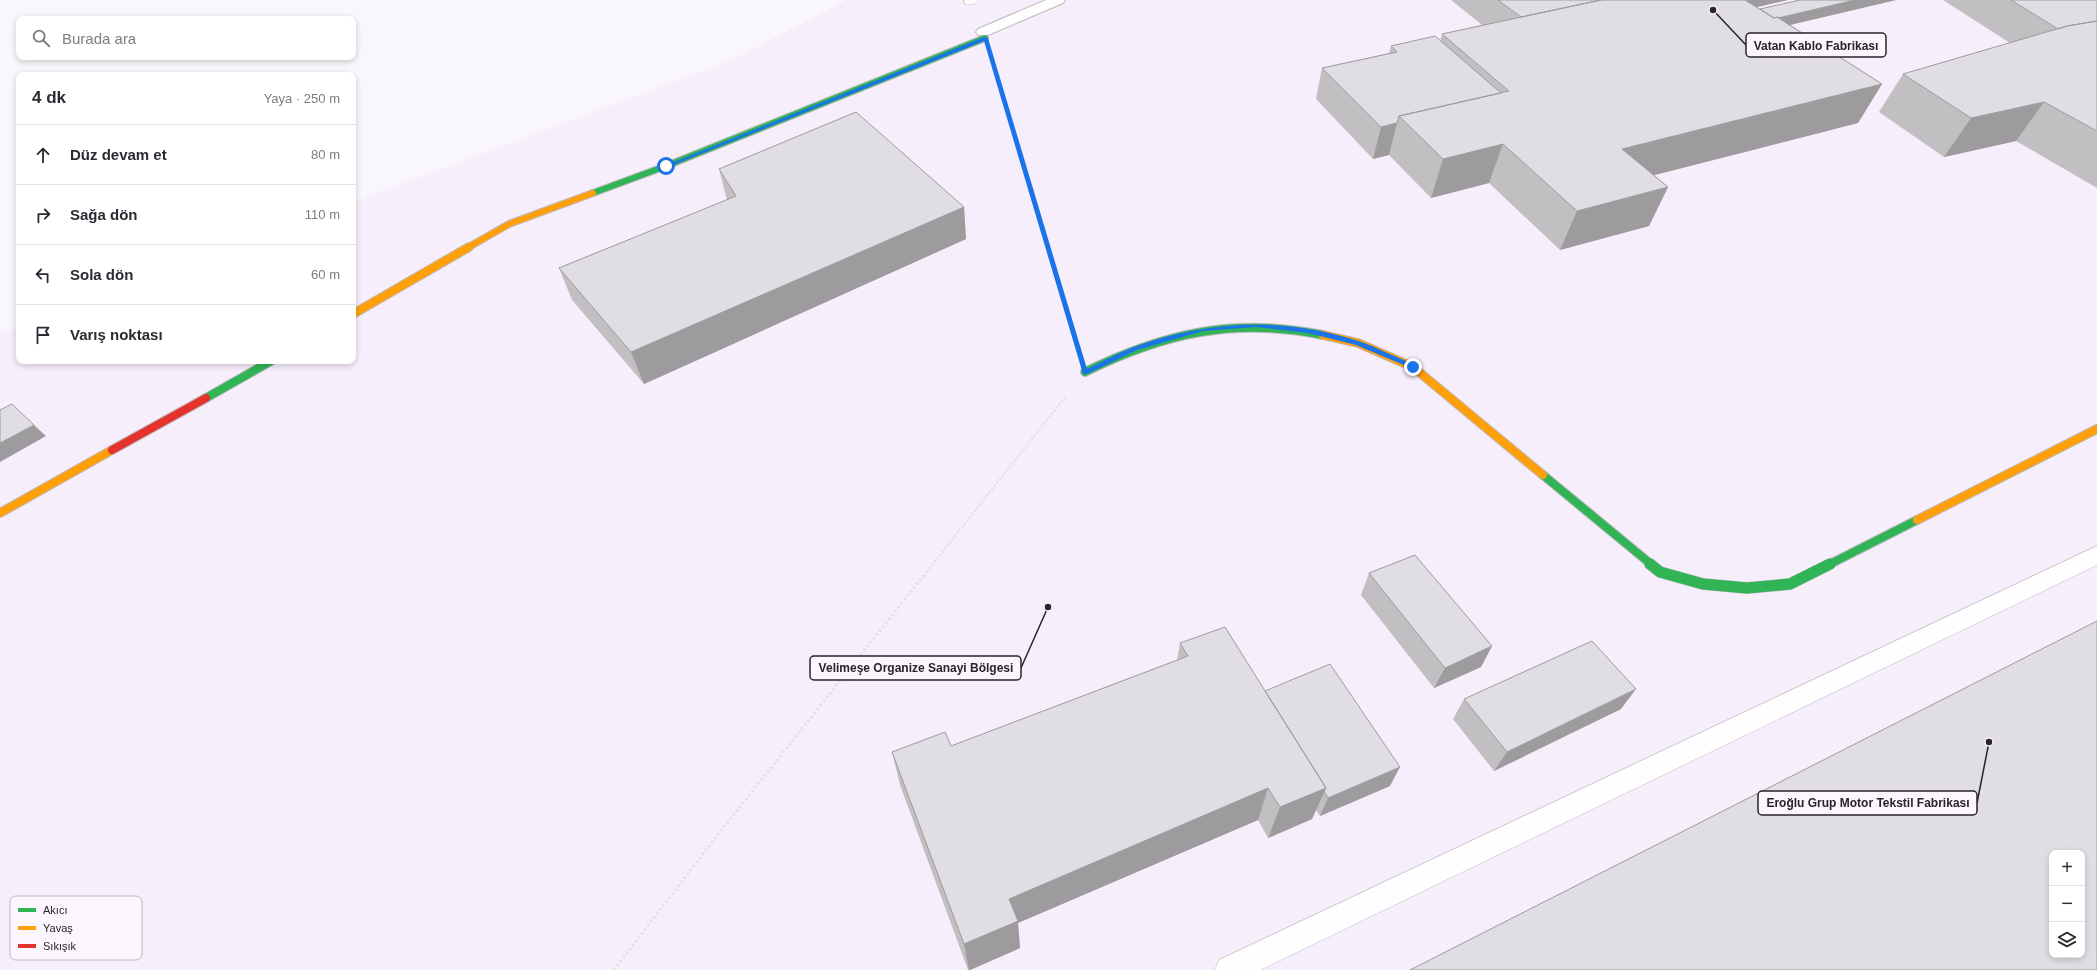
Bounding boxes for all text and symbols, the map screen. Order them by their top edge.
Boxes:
search box [16,16,356,60]
icon: search [30,27,52,49]
text: Burada ara [62,30,136,47]
callout: Vatan Kablo Fabrikası [1746,33,1886,57]
text: Vatan Kablo Fabrikası [1754,39,1878,53]
text: 4 dk [32,88,66,107]
text: Yaya · 250 m [264,91,340,106]
icon: ahead [32,144,54,166]
text: Düz devam et [70,146,167,163]
text: 80 m [311,147,340,162]
route start [657,157,675,175]
icon: right [32,204,54,226]
text: Sağa dön [70,206,138,223]
text: 110 m [305,207,340,222]
icon: left [32,264,54,286]
text: Sola dön [70,266,133,283]
text: 60 m [311,267,340,282]
icon: arrive [32,324,54,346]
text: Varış noktası [70,326,163,343]
route end [1404,358,1422,376]
callout: Velimeşe Organize Sanayi Bölgesi [810,656,1021,680]
text: Velimeşe Organize Sanayi Bölgesi [819,661,1013,675]
callout: Eroğlu Grup Motor Tekstil Fabrikası [1758,791,1977,815]
text: Eroğlu Grup Motor Tekstil Fabrikası [1766,796,1970,810]
map controls [2049,850,2085,958]
button: + [2049,850,2085,886]
button: − [2049,886,2085,922]
legend [10,896,142,960]
text: Akıcı [43,904,67,916]
text: Yavaş [43,922,73,934]
button: layers [2049,922,2085,958]
text: Sıkışık [43,940,77,952]

